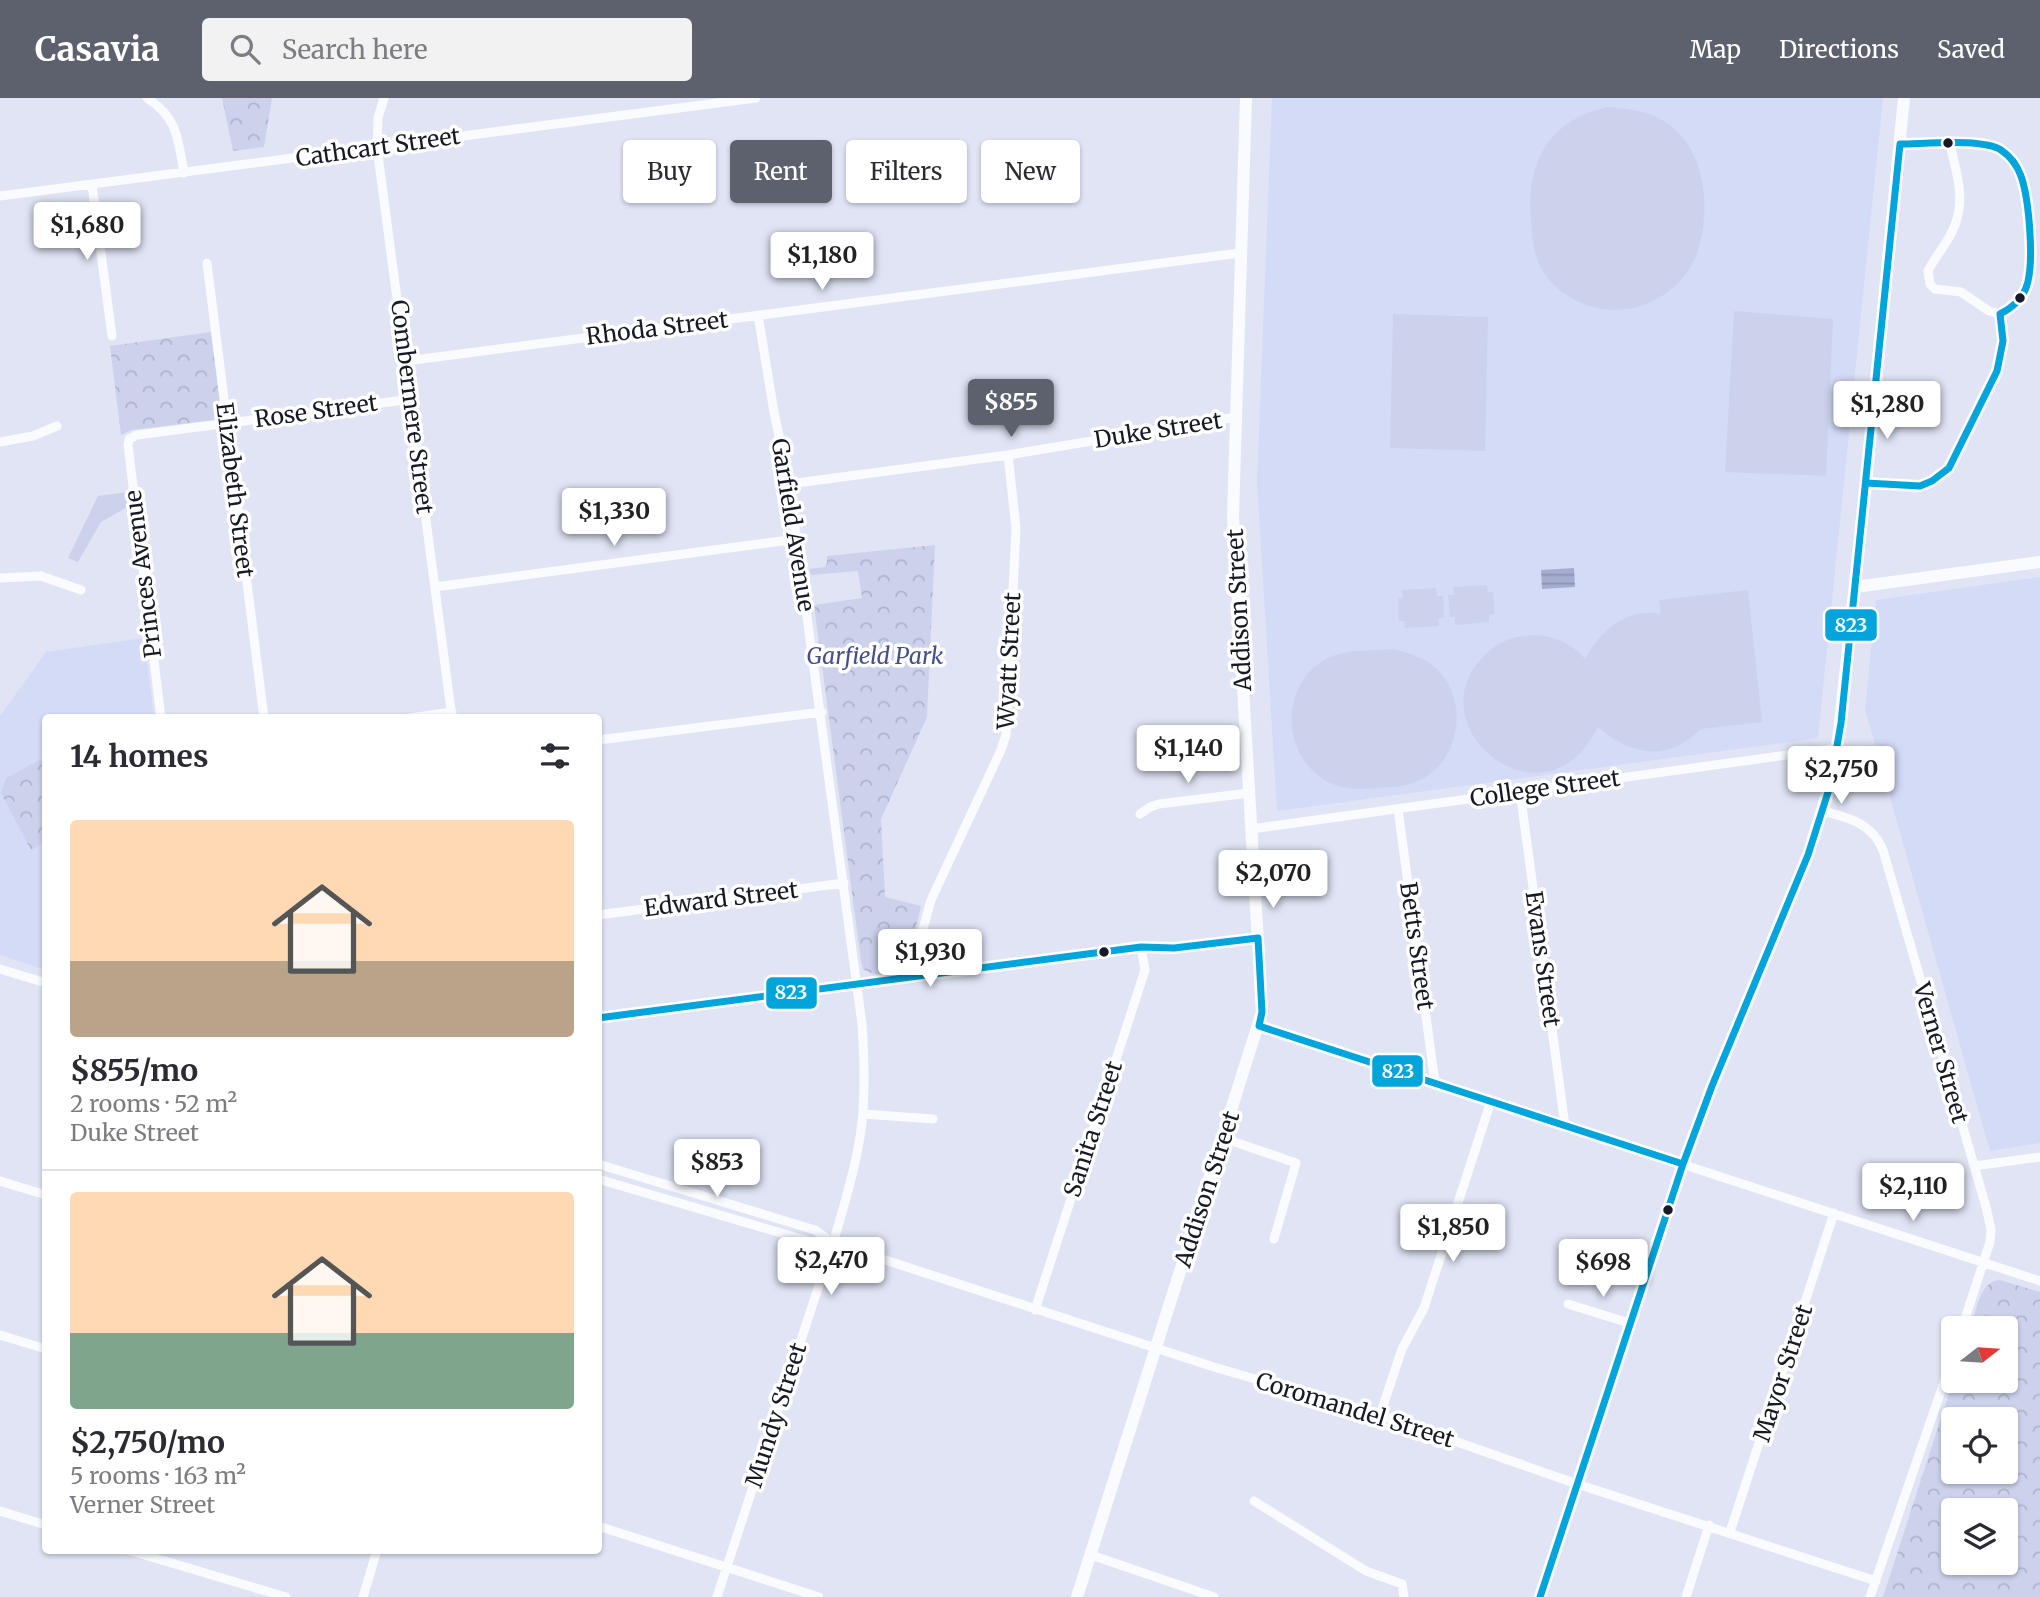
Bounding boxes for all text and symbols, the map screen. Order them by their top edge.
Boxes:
search box [202,18,692,81]
text: Casavia [35,29,160,70]
icon: search [226,30,264,68]
text: Search here [282,33,427,66]
text: Map [1690,34,1741,65]
text: Directions [1779,34,1899,65]
text: Saved [1937,34,2005,65]
street label: Cathcart Street [294,121,462,172]
unlabelled marker [1941,136,1955,150]
chip: Buy [623,140,716,203]
chip: Rent [730,140,832,203]
chip: Filters [846,140,967,203]
chip: New [981,140,1080,203]
pin: $1,680 [30,202,144,262]
text: $1,680 [50,210,124,239]
pin: $1,180 [765,232,879,292]
text: $1,180 [787,240,857,269]
unlabelled marker [2013,291,2027,305]
street label: Combermere Street [385,298,440,516]
street label: Rhoda Street [584,304,730,351]
pin: $855 [970,380,1052,439]
pin: $1,280 [1830,382,1944,441]
text: $855 [984,387,1038,416]
street label: Rose Street [253,388,379,433]
text: $1,280 [1849,389,1925,418]
street label: Elizabeth Street [210,401,261,579]
street label: Duke Street [1092,405,1224,454]
street label: Garfield Avenue [765,436,821,614]
street label: Princes Avenue [118,488,167,660]
pin: $1,330 [557,489,671,548]
text: $1,330 [578,496,650,525]
street label: Addison Street [1220,528,1257,693]
street label: Wyatt Street [990,592,1027,731]
line badge: 823 [1824,608,1878,642]
text: 823 [1835,613,1868,637]
park label: Garfield Park [807,641,944,670]
pin: $1,140 [1131,726,1245,785]
text: $1,140 [1153,733,1223,762]
text: 14 homes [70,737,208,775]
icon: filters [536,737,574,775]
pin: $2,750 [1784,746,1898,806]
text: $2,750 [1804,754,1878,783]
street label: College Street [1468,763,1622,812]
pin: $2,070 [1216,850,1330,910]
text: $2,070 [1234,858,1312,887]
icon: home [259,866,385,992]
street label: Edward Street [642,875,800,922]
street label: Betts Street [1394,880,1441,1012]
street label: Evans Street [1520,889,1567,1029]
pin: $1,930 [873,930,987,989]
text: $1,930 [894,937,966,966]
unlabelled marker [1097,945,1111,959]
line badge: 823 [765,976,818,1010]
street label: Verner Street [1907,978,1975,1127]
text: 823 [775,980,808,1004]
text: $855/mo [70,1051,198,1089]
line badge: 823 [1371,1054,1424,1088]
street label: Sanita Street [1057,1057,1128,1201]
text: 823 [1382,1059,1415,1083]
text: 2 rooms · 52 m² [70,1089,237,1118]
street label: Addison Street [1167,1107,1245,1272]
text: Duke Street [70,1118,199,1147]
pin: $853 [676,1140,758,1199]
text: $853 [690,1147,744,1176]
pin: $2,110 [1856,1164,1970,1223]
text: $2,110 [1878,1171,1948,1200]
unlabelled marker [1661,1203,1675,1217]
pin: $1,850 [1396,1204,1510,1264]
text: $1,850 [1416,1212,1490,1241]
icon: home [259,1238,385,1364]
pin: $2,470 [774,1238,888,1297]
pin: $698 [1562,1240,1644,1299]
text: $2,470 [794,1245,868,1274]
text: $698 [1575,1247,1631,1276]
street label: Mayor Street [1747,1300,1818,1445]
north arrow [1941,1316,2018,1393]
map controls [1941,1316,2018,1575]
street label: Mundy Street [739,1339,813,1491]
street label: Coromandel Street [1252,1366,1458,1454]
button: locate [1941,1407,2018,1484]
text: $2,750/mo [70,1423,225,1461]
text: 5 rooms · 163 m² [70,1461,246,1490]
text: Verner Street [70,1490,215,1519]
button: layers [1941,1498,2018,1575]

